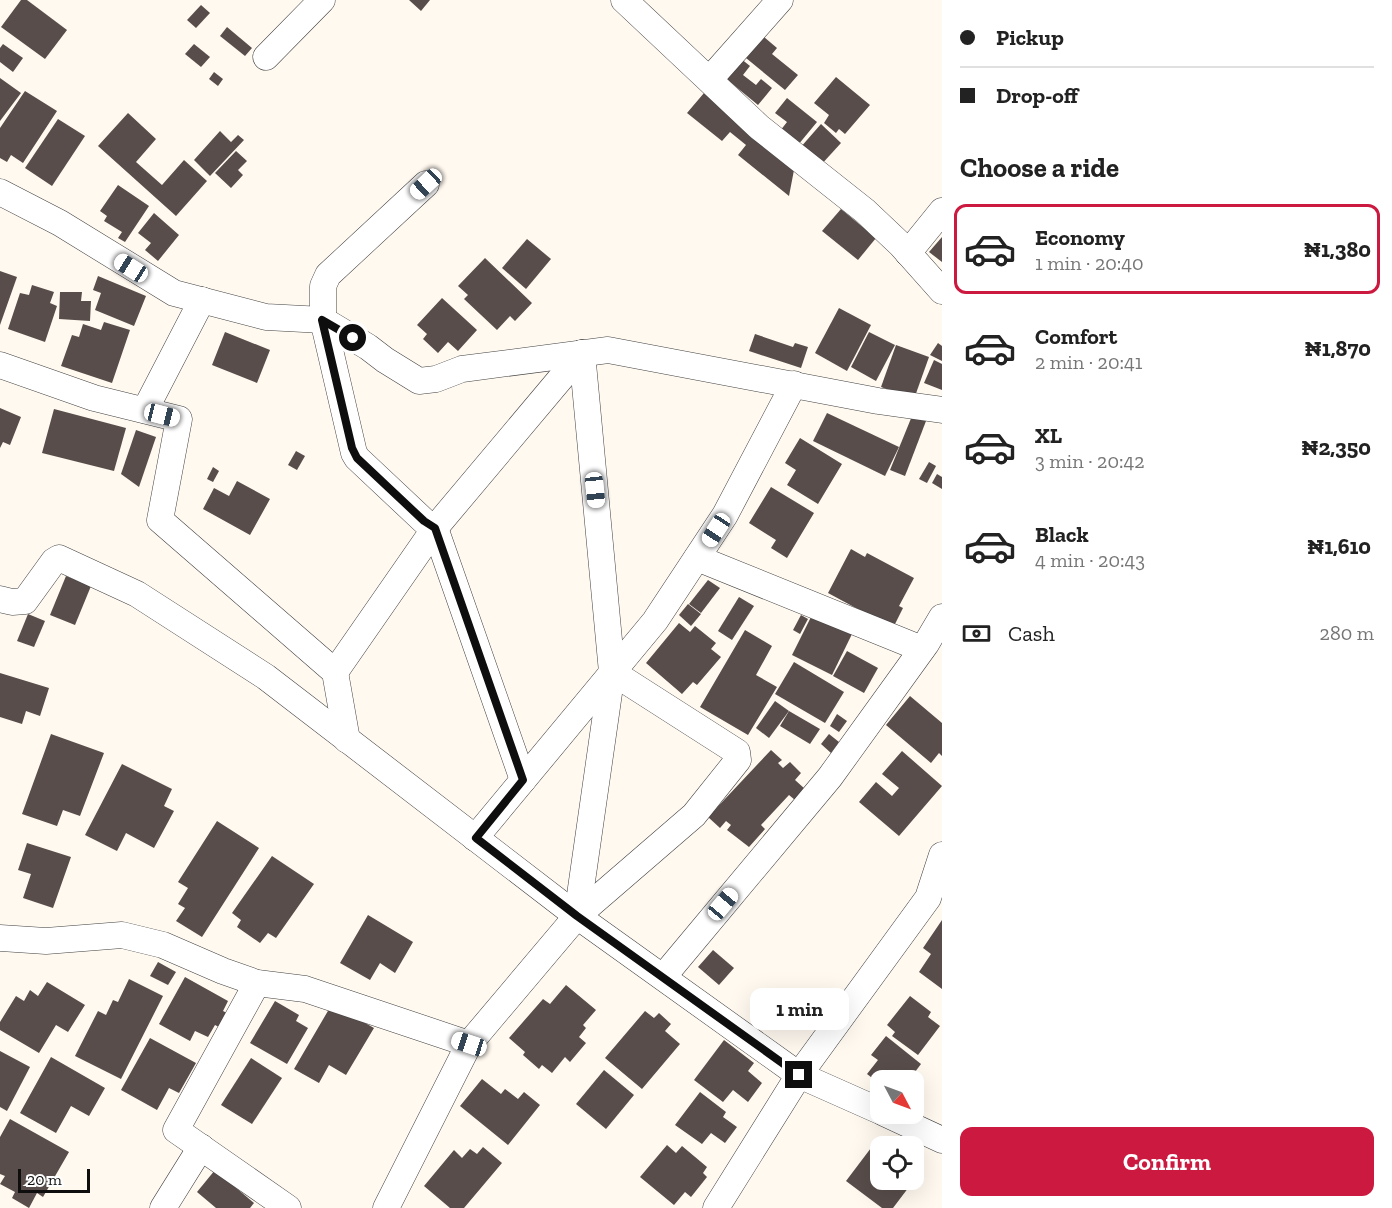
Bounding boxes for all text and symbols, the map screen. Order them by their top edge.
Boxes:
text: Pickup [996,24,1064,51]
text: Drop-off [996,82,1078,109]
text: Choose a ride [960,152,1119,184]
car [407,165,445,203]
icon: car [963,222,1017,276]
text: Economy [1035,224,1125,251]
text: ₦1,380 [1304,236,1371,263]
car [111,251,151,285]
text: 1 min · 20:40 [1035,251,1144,275]
icon: car [963,321,1017,375]
text: Comfort [1035,323,1117,350]
route start [339,324,366,351]
text: ₦1,870 [1305,335,1371,362]
text: 2 min · 20:41 [1035,350,1142,374]
car [142,402,182,428]
icon: car [963,420,1017,474]
text: XL [1035,422,1062,449]
text: ₦2,350 [1301,434,1371,461]
text: 3 min · 20:42 [1035,449,1144,473]
car [584,471,606,509]
car [699,510,733,550]
icon: car [963,519,1017,573]
text: Black [1035,521,1089,548]
text: ₦1,610 [1307,533,1371,560]
text: 4 min · 20:43 [1035,548,1145,572]
icon: cash [960,617,993,650]
text: Cash [1008,620,1055,647]
text: 280 m [1320,621,1374,645]
car [705,884,741,924]
callout: 1 min [750,988,848,1030]
text: 1 min [776,997,823,1021]
car [449,1030,489,1058]
route end [785,1061,812,1088]
north arrow [870,1070,924,1124]
map controls [870,1070,924,1190]
button: Confirm [960,1127,1374,1196]
button: locate [870,1136,924,1190]
scale bar [18,1166,90,1194]
text: 20 m [27,1170,62,1189]

